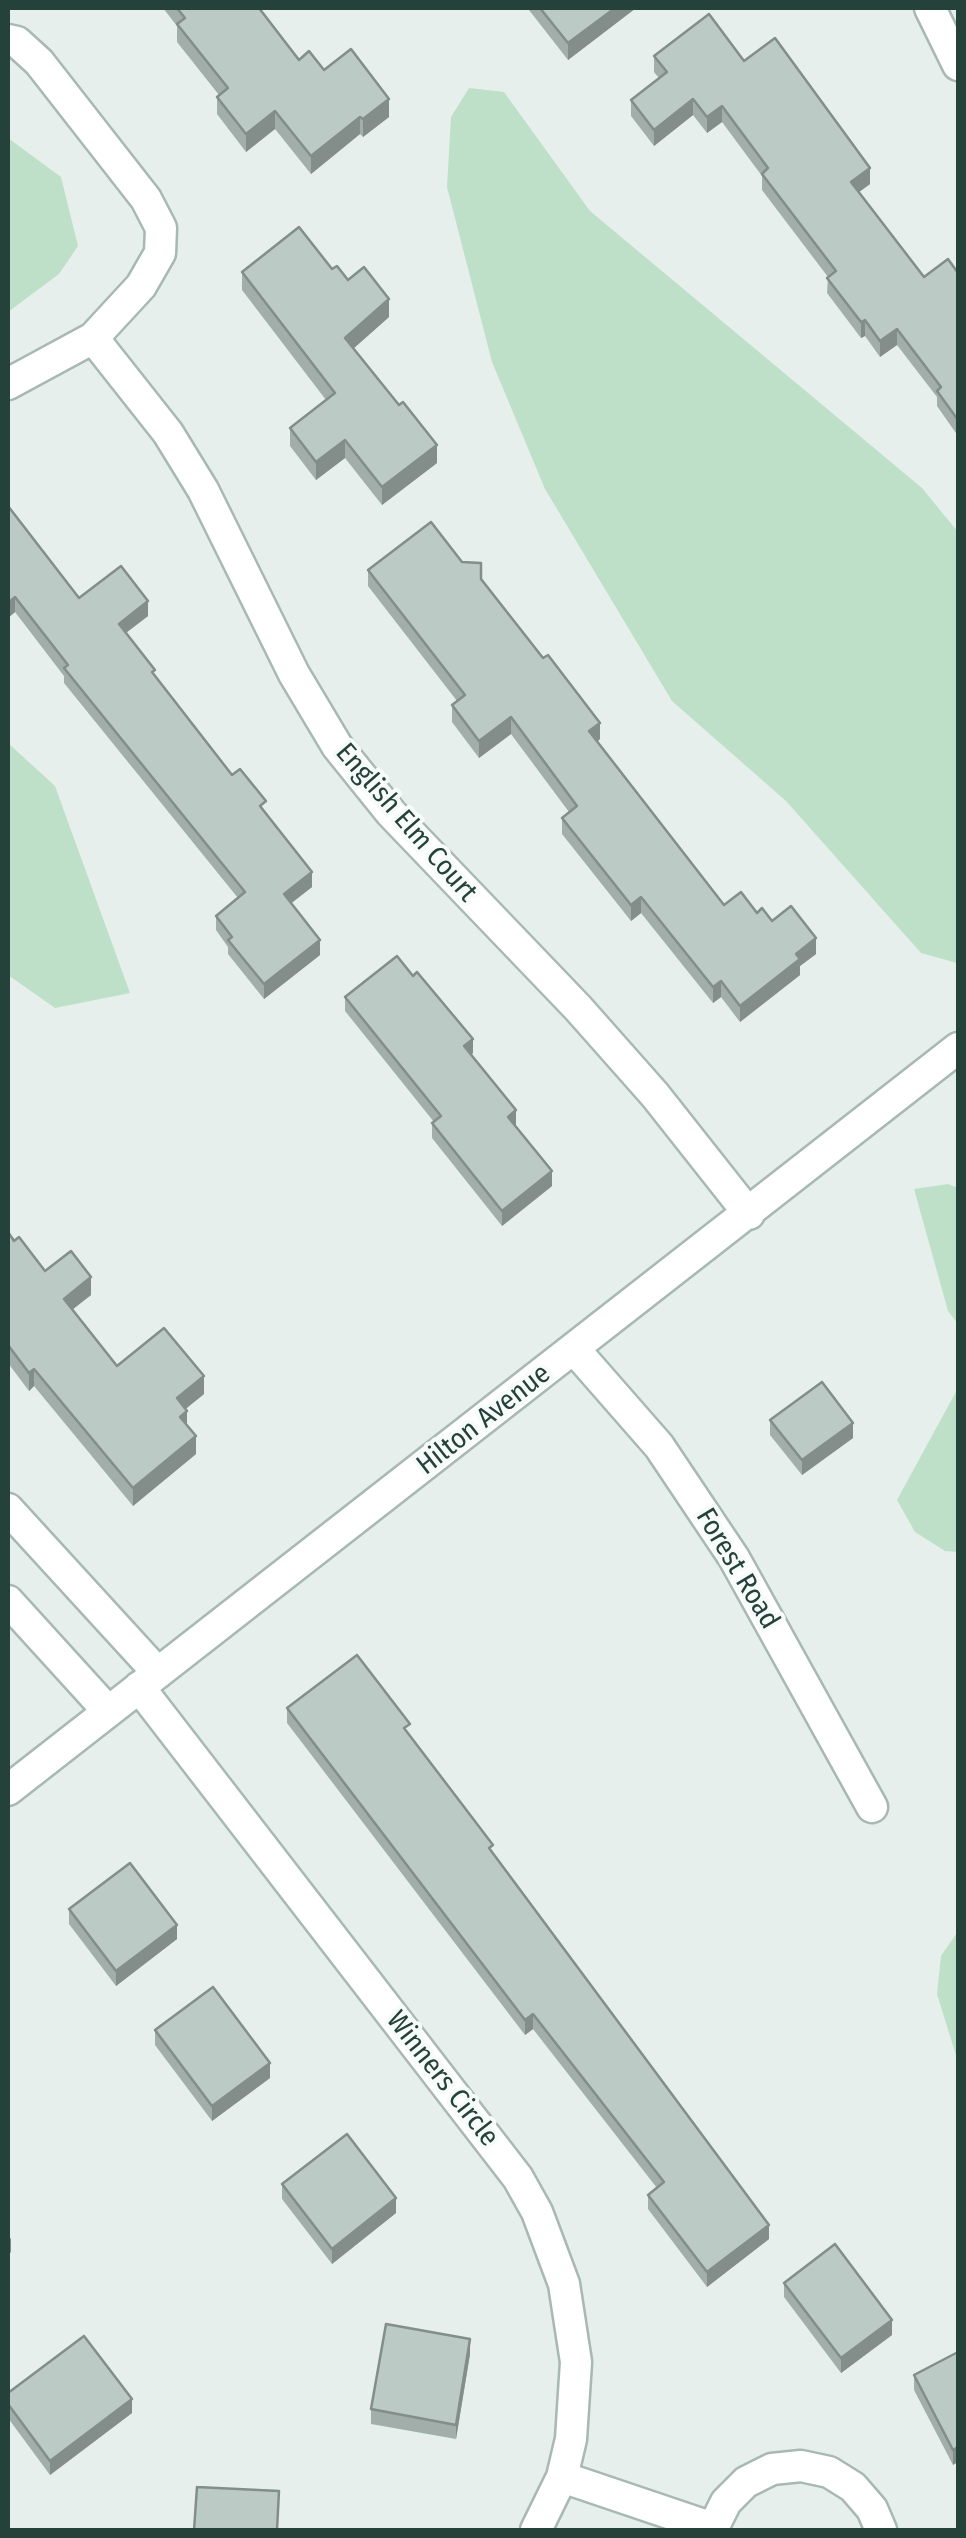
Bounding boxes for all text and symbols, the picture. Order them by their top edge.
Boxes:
street label: English Elm Court [328,737,484,909]
street label: Hilton Avenue [410,1357,558,1483]
street label: Forest Road [688,1503,786,1635]
street label: Winners Circle [379,2005,505,2153]

